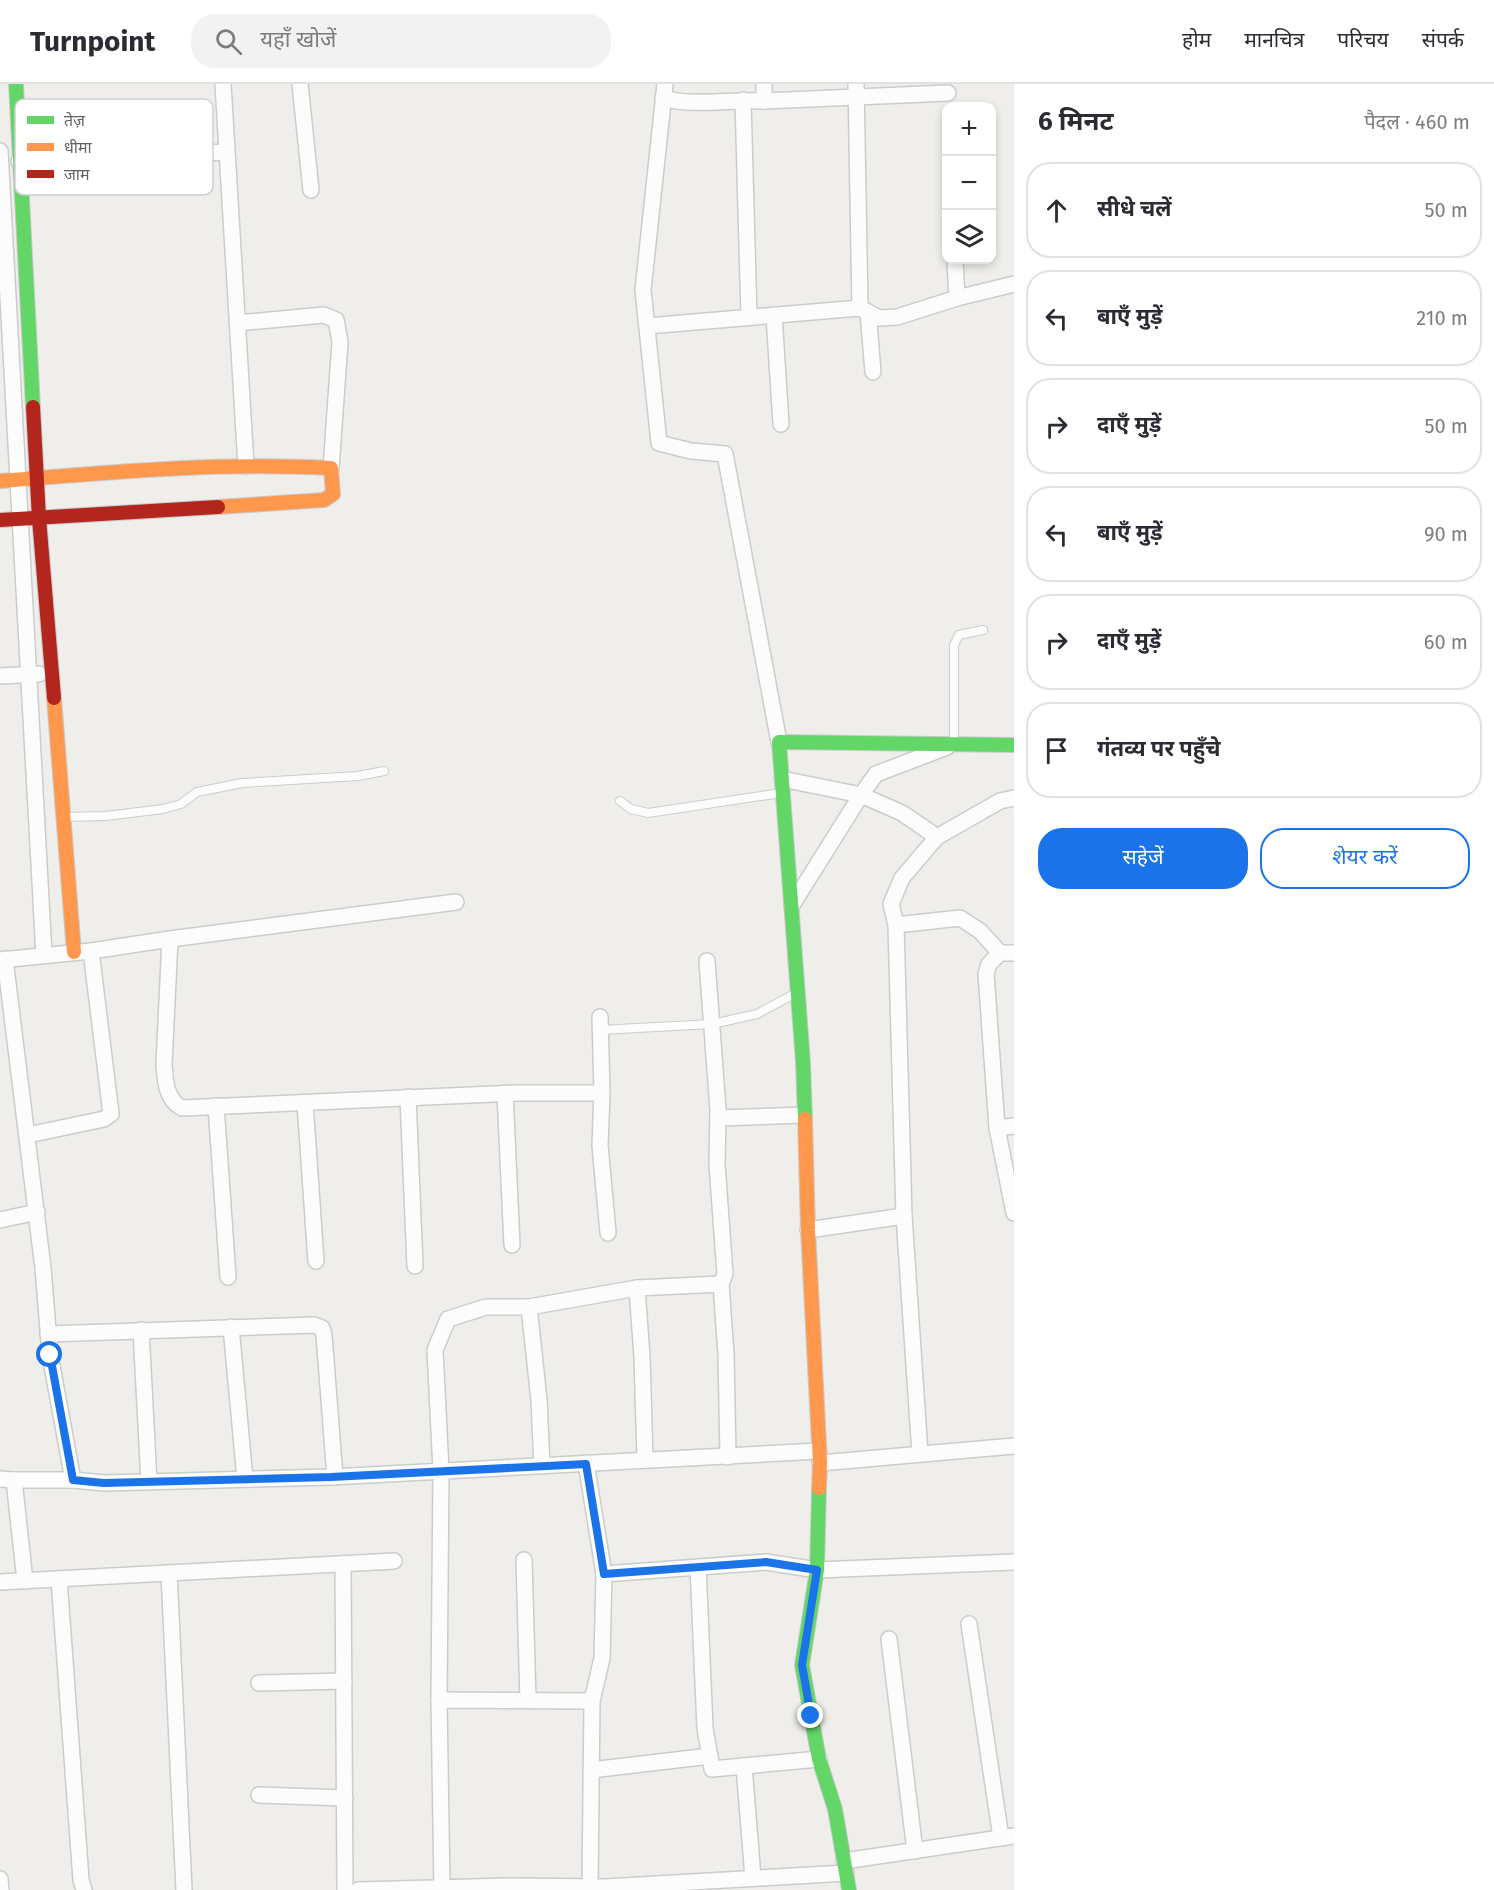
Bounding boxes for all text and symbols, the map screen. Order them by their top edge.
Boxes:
search box [191,14,611,68]
text: Turnpoint [30,25,155,58]
icon: search [212,25,245,58]
text: यहाँ खोजें [260,26,336,53]
text: होम [1182,27,1211,53]
text: मानचित्र [1244,27,1304,53]
text: परिचय [1337,27,1389,53]
text: संपर्क [1422,27,1464,53]
legend [15,99,213,195]
map controls [942,102,996,264]
button: + [942,102,996,156]
text: 6 मिनट [1038,106,1113,137]
text: पैदल · 460 m [1364,110,1470,134]
text: तेज़ [64,111,86,130]
text: धीमा [64,138,93,157]
button: − [942,156,996,210]
text: जाम [64,165,90,184]
icon: ahead [1040,194,1073,227]
text: सीधे चलें [1097,195,1172,222]
text: 50 m [1424,198,1468,222]
button: layers [942,210,996,264]
icon: left [1040,302,1073,335]
text: बाएँ मुड़ें [1097,303,1163,330]
text: 210 m [1416,306,1468,330]
icon: right [1040,410,1073,443]
text: दाएँ मुड़ें [1097,411,1161,438]
text: 50 m [1424,414,1468,438]
icon: left [1040,518,1073,551]
text: बाएँ मुड़ें [1097,519,1163,546]
text: 90 m [1424,522,1468,546]
icon: right [1040,626,1073,659]
text: दाएँ मुड़ें [1097,627,1161,654]
text: 60 m [1424,630,1468,654]
icon: arrive [1040,734,1073,767]
text: गंतव्य पर पहुँचे [1097,735,1221,762]
button: सहेजें [1038,828,1248,889]
button: शेयर करें [1260,828,1470,889]
route start [36,1341,62,1367]
route end [797,1702,823,1728]

